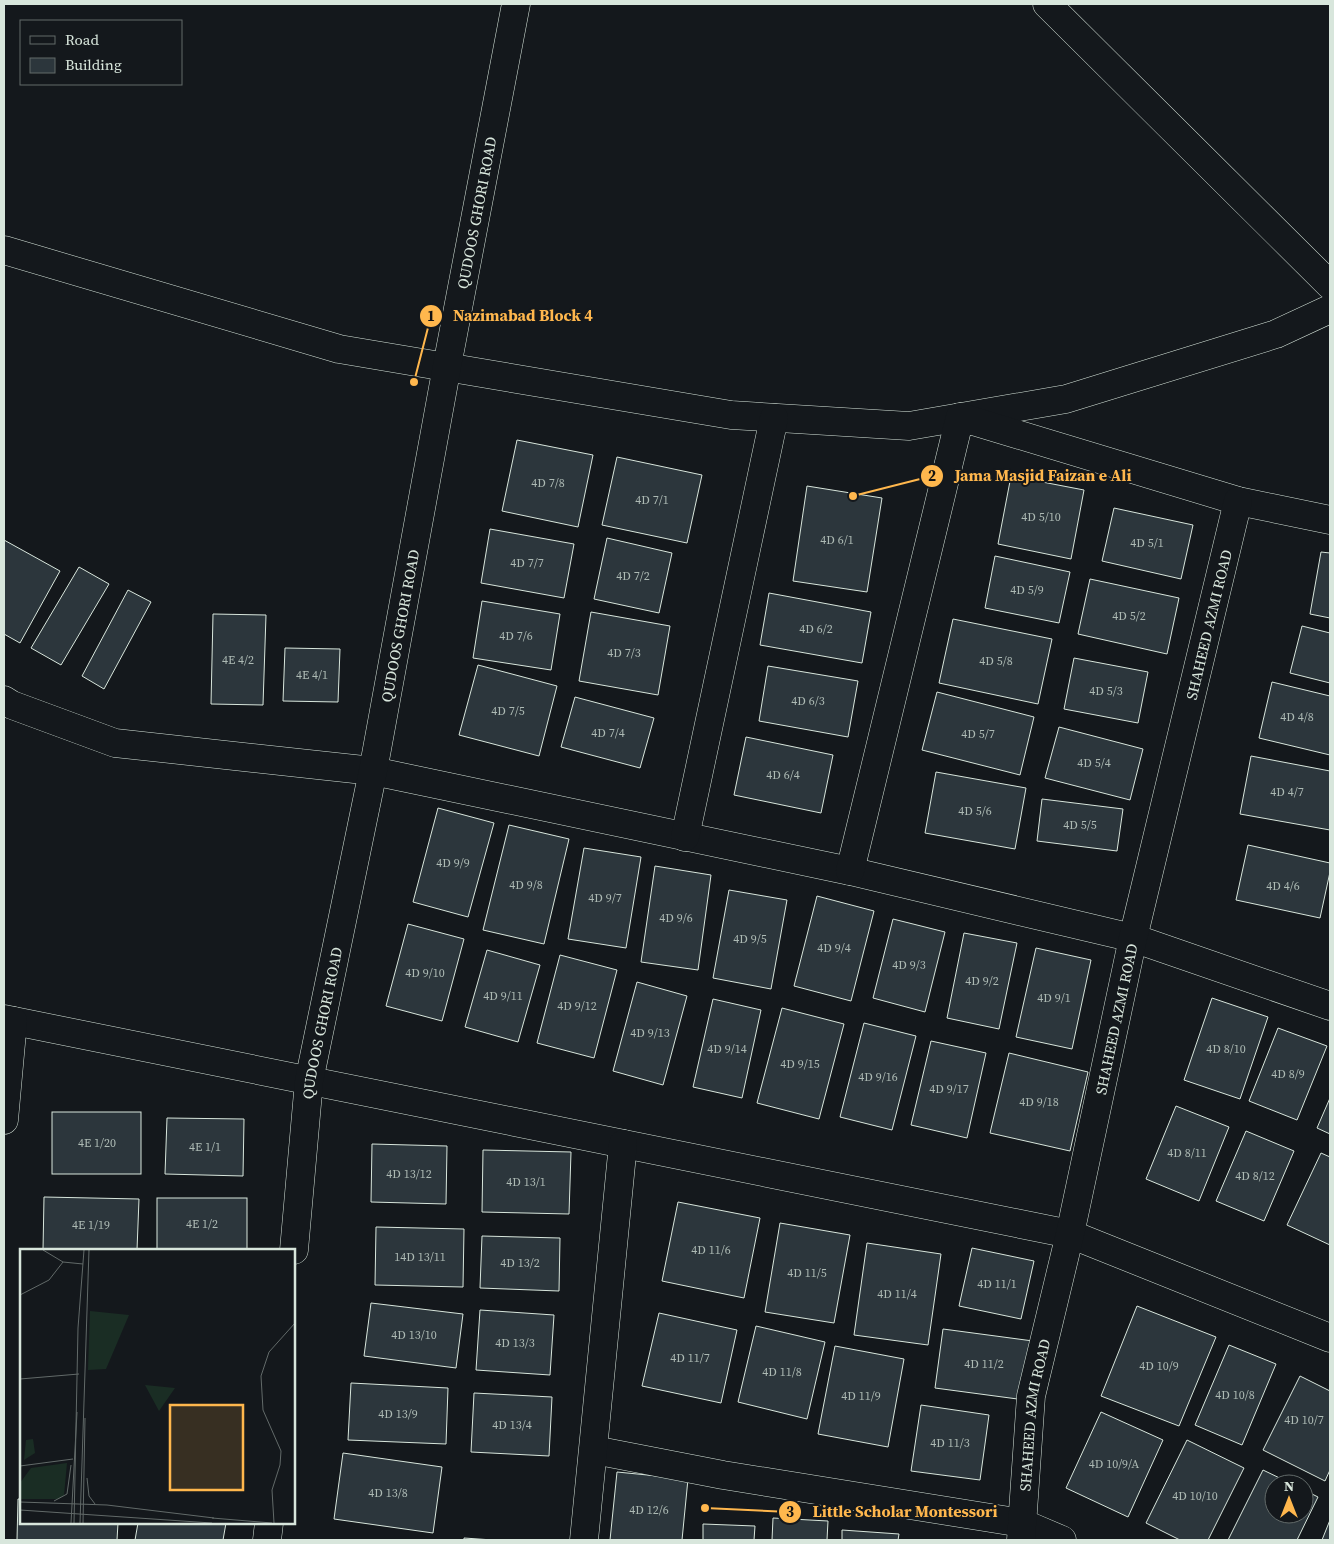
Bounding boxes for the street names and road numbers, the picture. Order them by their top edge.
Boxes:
street label: QUDOOS GHORI ROAD [451,135,501,291]
street label: SHAHEED AZMI ROAD [1180,547,1237,702]
street label: QUDOOS GHORI ROAD [375,548,424,704]
street label: SHAHEED AZMI ROAD [1089,941,1142,1096]
street label: QUDOOS GHORI ROAD [297,945,347,1100]
street label: SHAHEED AZMI ROAD [1014,1336,1055,1492]

